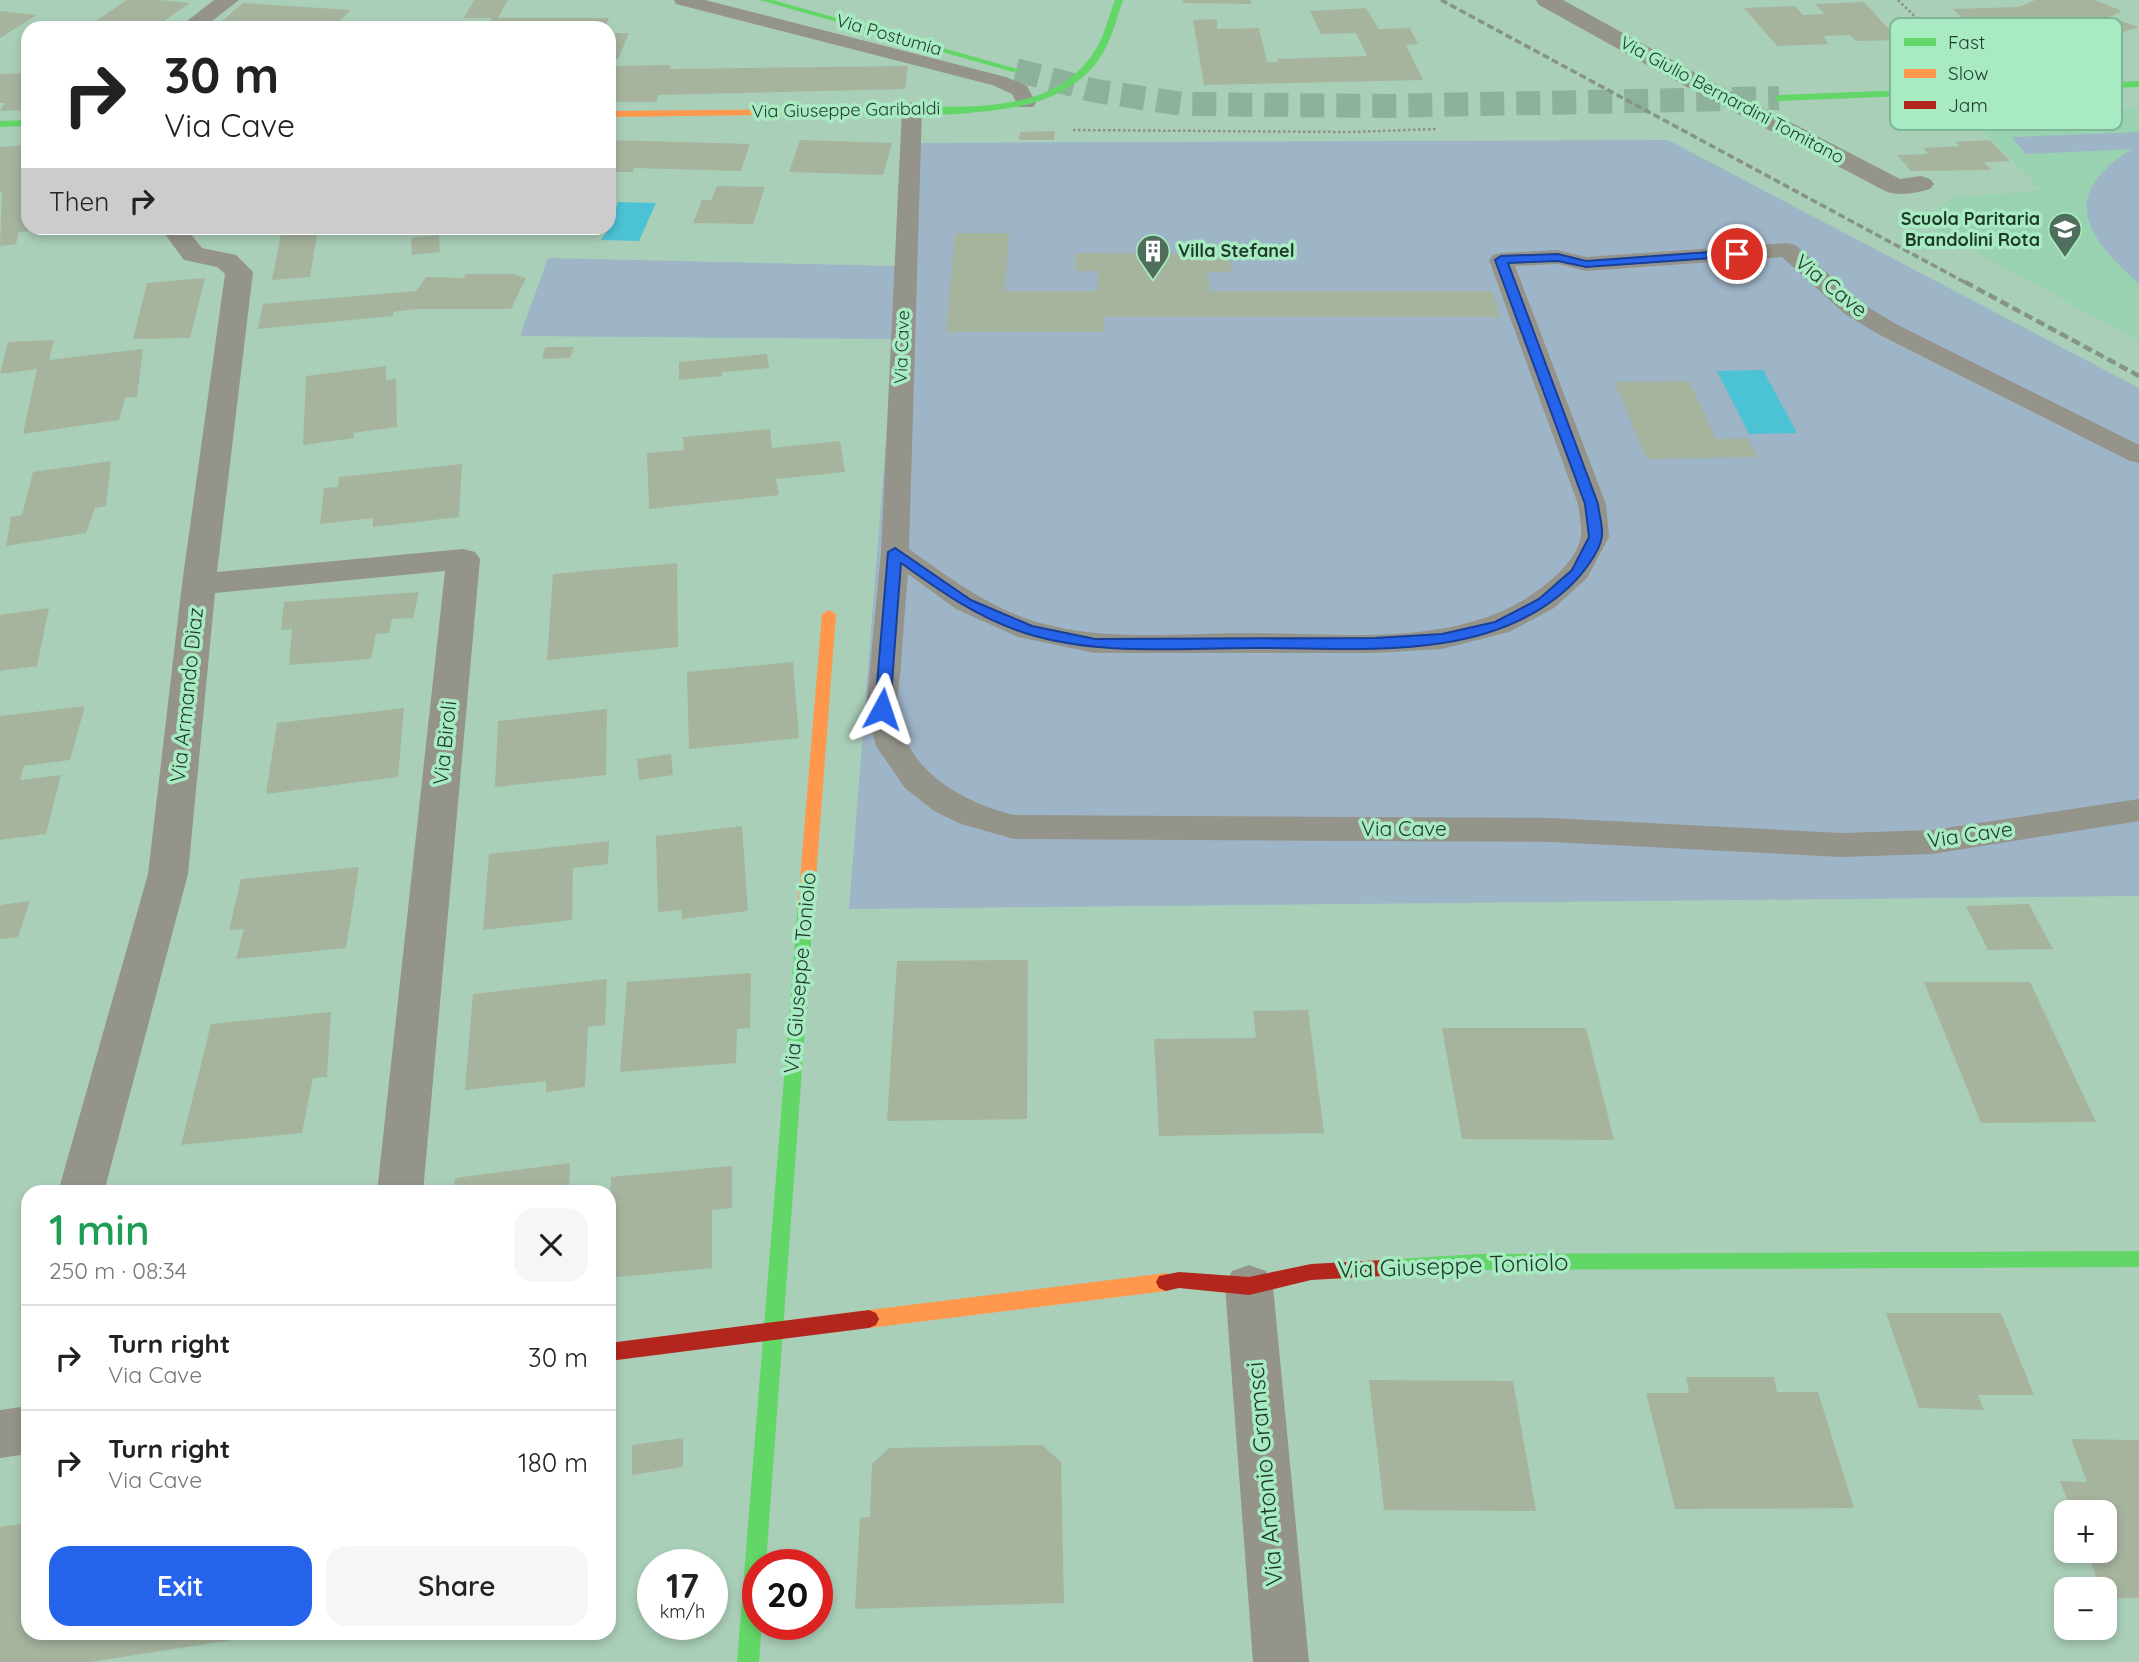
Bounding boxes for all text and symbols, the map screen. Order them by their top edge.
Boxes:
street label: Via Postumia [834,8,945,61]
legend [1890,18,2122,130]
text: Fast [1948,30,1985,54]
street label: Via Giulio Bernardini Tomitano [1616,31,1848,169]
text: 30 m [164,44,279,105]
icon: right [49,49,140,140]
text: Slow [1948,61,1989,85]
text: Jam [1948,93,1988,117]
street label: Via Giuseppe Garibaldi [751,96,941,123]
text: Via Cave [164,105,295,145]
icon: right [123,182,161,220]
text: Then [49,185,109,218]
place label: Scuola Paritaria Brandolini Rota [1901,207,2040,251]
school or university icon: Scuola Paritaria Brandolini Rota [2046,210,2084,259]
pin [1707,224,1767,284]
building icon: Villa Stefanel [1134,232,1172,281]
icon: arrive [1718,235,1756,273]
place label: Villa Stefanel [1178,239,1295,262]
street label: Via Cave [1790,248,1873,322]
street label: Via Cave [889,310,914,384]
street label: Via Armando Diaz [164,606,208,784]
position arrow [845,672,919,746]
street label: Via Biroli [427,699,461,786]
street label: Via Cave [1361,815,1447,841]
street label: Via Cave [1925,815,2014,853]
street label: Via Giuseppe Toniolo [777,871,821,1075]
text: 1 min [49,1203,150,1256]
button: close [514,1208,588,1282]
street label: Via Giuseppe Toniolo [1337,1246,1569,1284]
text: 250 m · 08:34 [49,1256,187,1285]
text: Turn right [108,1327,230,1360]
icon: right [49,1339,87,1377]
text: 30 m [528,1341,588,1374]
text: Via Cave [108,1360,202,1389]
street label: Via Antonio Gramsci [1239,1361,1289,1587]
text: Turn right [108,1432,230,1465]
icon: right [49,1444,87,1482]
text: 180 m [518,1446,588,1479]
text: Via Cave [108,1465,202,1494]
map controls [2054,1500,2117,1640]
button: + [2054,1500,2117,1563]
button: Exit [49,1546,312,1626]
button: Share [326,1546,588,1626]
speed limit sign: 20 [742,1549,833,1640]
text: 17 [666,1563,699,1607]
button: − [2054,1577,2117,1640]
text: km/h [660,1600,705,1623]

